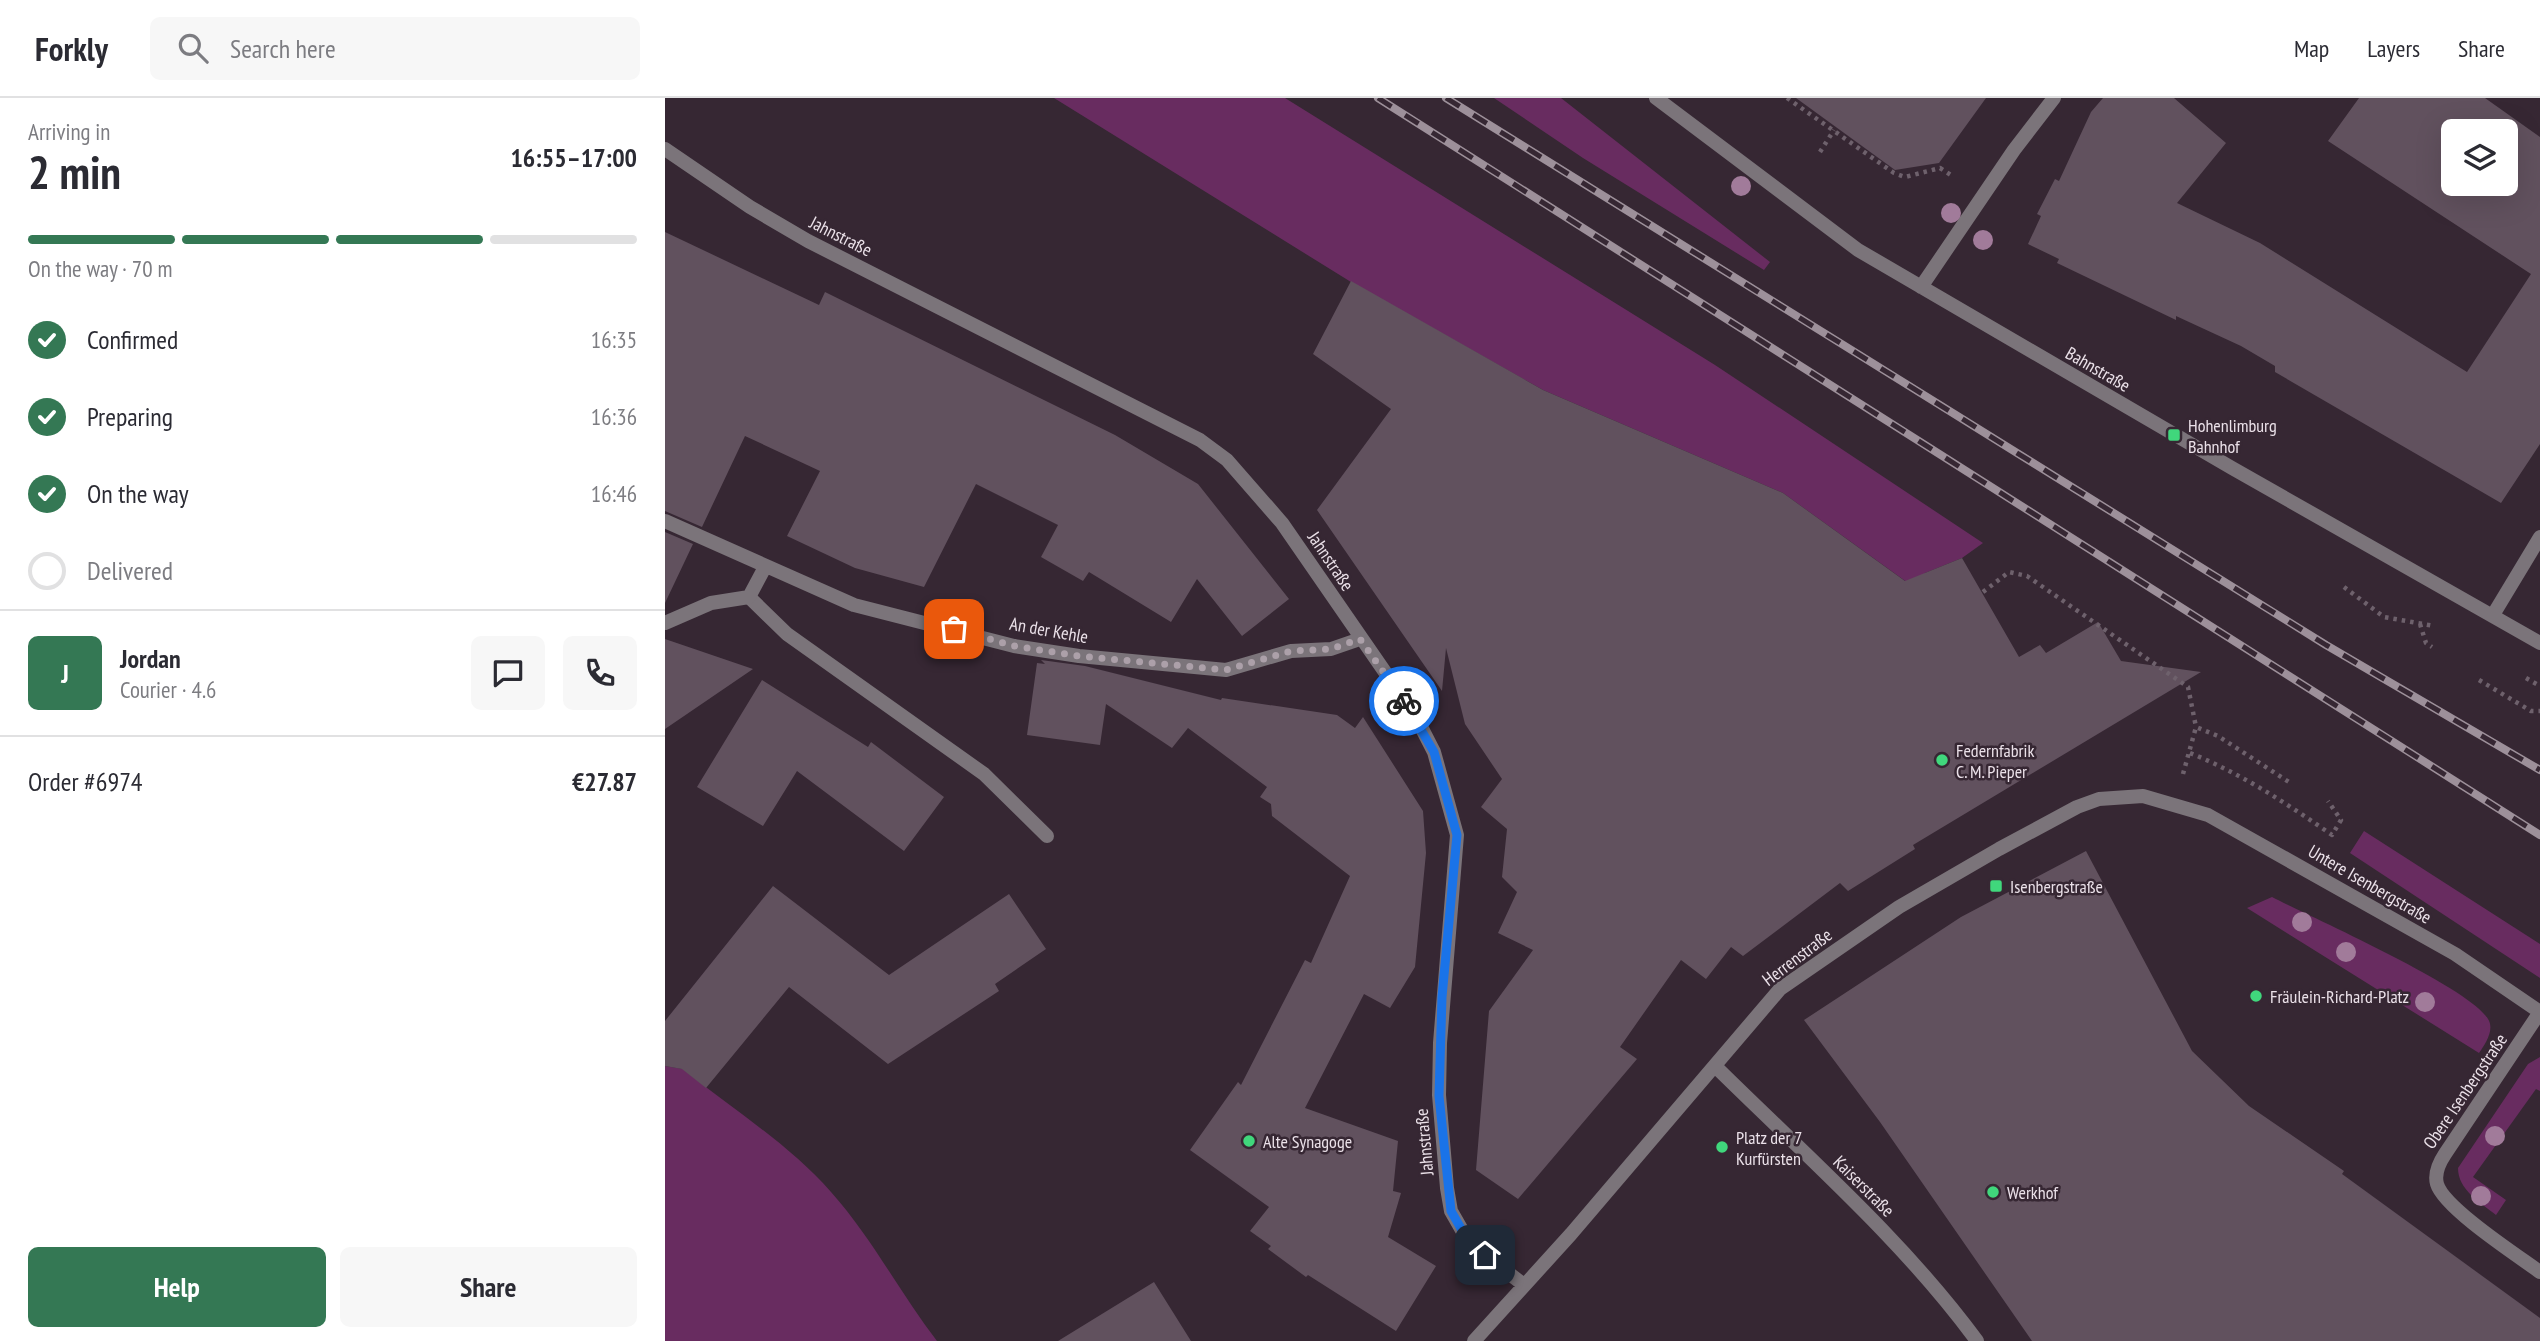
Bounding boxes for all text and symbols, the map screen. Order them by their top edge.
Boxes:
search box [150,17,640,80]
text: Forkly [35,27,108,70]
icon: search [174,29,212,67]
text: Search here [230,32,336,65]
text: Map [2294,33,2329,64]
text: Layers [2367,33,2420,64]
text: Share [2458,33,2505,64]
text: Arriving in [28,117,110,146]
map controls [2441,119,2518,196]
button: layers [2441,119,2518,196]
text: 16:55–17:00 [510,141,637,174]
text: 2 min [28,142,121,202]
street label: Jahnstraße [805,210,876,261]
text: On the way · 70 m [28,254,172,283]
icon: check [28,321,66,359]
text: Confirmed [87,323,178,356]
text: 16:35 [591,325,637,354]
street label: Bahnstraße [2062,341,2134,397]
icon: check [28,398,66,436]
text: Preparing [87,400,173,433]
text: 16:36 [591,402,637,431]
place label: Hohenlimburg Bahnhof [2188,414,2277,458]
marker: Hohenlimburg Bahnhof [2166,427,2182,443]
icon: check [28,475,66,513]
text: On the way [87,477,189,510]
text: 16:46 [591,479,637,508]
street label: Jahnstraße [1302,526,1359,595]
text: Delivered [87,554,173,587]
pin [924,599,984,659]
icon: bag [935,610,973,648]
street label: An der Kehle [1008,612,1090,648]
button: chat [471,636,545,710]
button: phone [563,636,637,710]
text: Jordan [120,642,181,675]
text: J [61,657,69,690]
courier [1369,666,1439,736]
text: Courier · 4.6 [120,675,216,704]
icon: bike [1385,682,1423,720]
place label: Federnfabrik C. M. Pieper [1956,739,2034,783]
marker: Federnfabrik C. M. Pieper [1934,752,1950,768]
text: Order #6974 [28,765,143,798]
text: €27.87 [572,765,637,798]
street label: Untere Isenbergstraße [2304,839,2436,929]
place label: Isenbergstraße [2010,875,2103,898]
marker: Isenbergstraße [1988,878,2004,894]
street label: Herrenstraße [1757,923,1837,991]
place label: Fräulein-Richard-Platz [2270,985,2409,1008]
marker: Fräulein-Richard-Platz [2248,988,2264,1004]
street label: Obere Isenbergstraße [2418,1029,2512,1153]
street label: Jahnstraße [1410,1108,1438,1177]
place label: Platz der 7 Kurfürsten [1736,1126,1802,1170]
place label: Alte Synagoge [1263,1130,1352,1153]
marker: Alte Synagoge [1241,1133,1257,1149]
marker: Platz der 7 Kurfürsten [1714,1139,1730,1155]
street label: Kaiserstraße [1828,1150,1900,1222]
place label: Werkhof [2007,1181,2059,1204]
marker: Werkhof [1985,1184,2001,1200]
pin [1455,1225,1515,1285]
icon: home [1466,1236,1504,1274]
button: Help [28,1247,326,1327]
button: Share [340,1247,637,1327]

